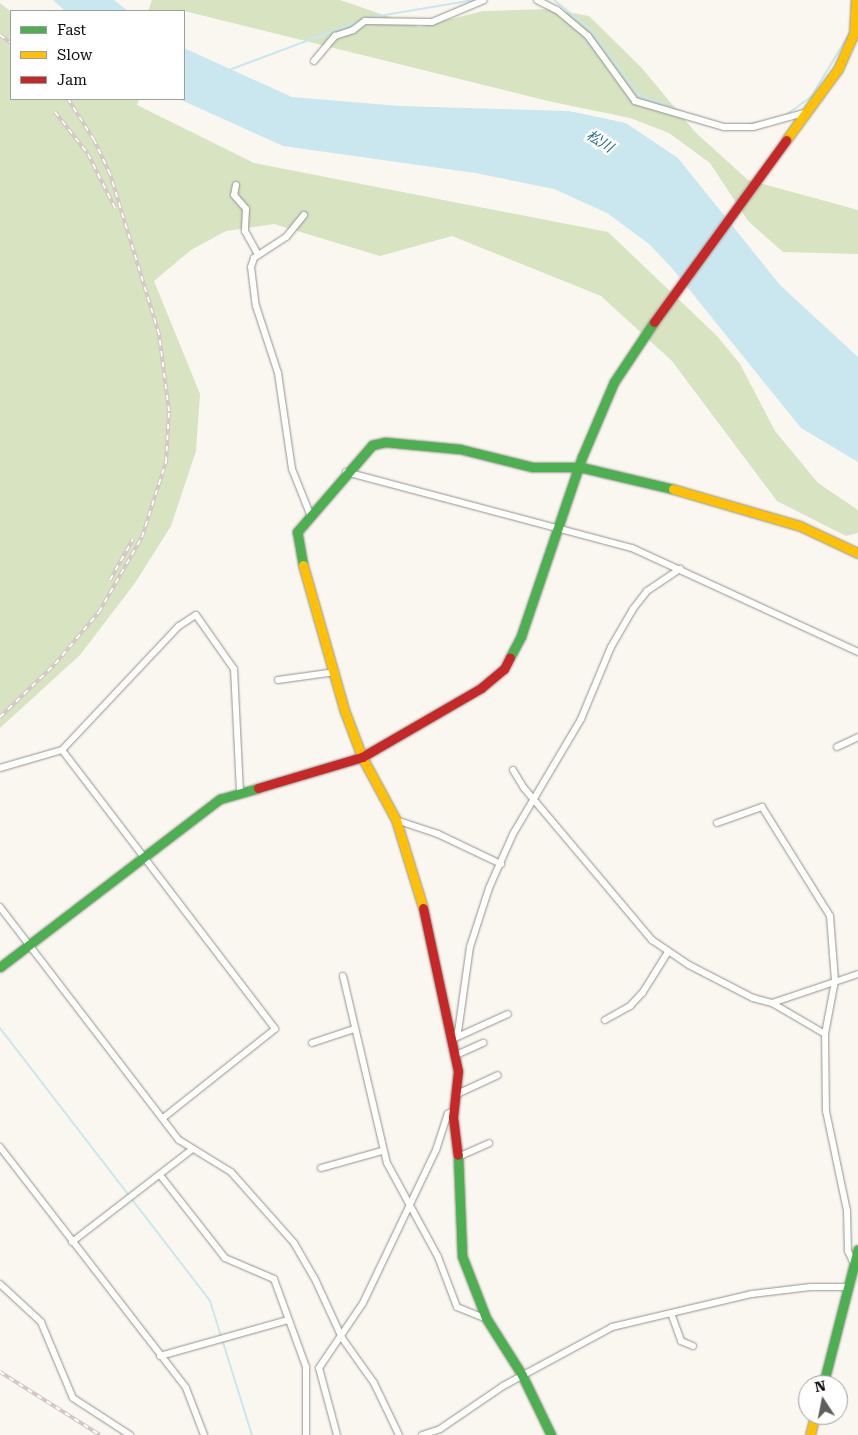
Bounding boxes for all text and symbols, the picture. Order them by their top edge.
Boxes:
legend [10,10,185,100]
text: Fast [57,21,86,39]
text: Slow [57,46,92,64]
text: Jam [57,71,87,89]
water label: 松川 [584,126,616,156]
north arrow [798,1375,848,1425]
text: N [814,1377,827,1395]

